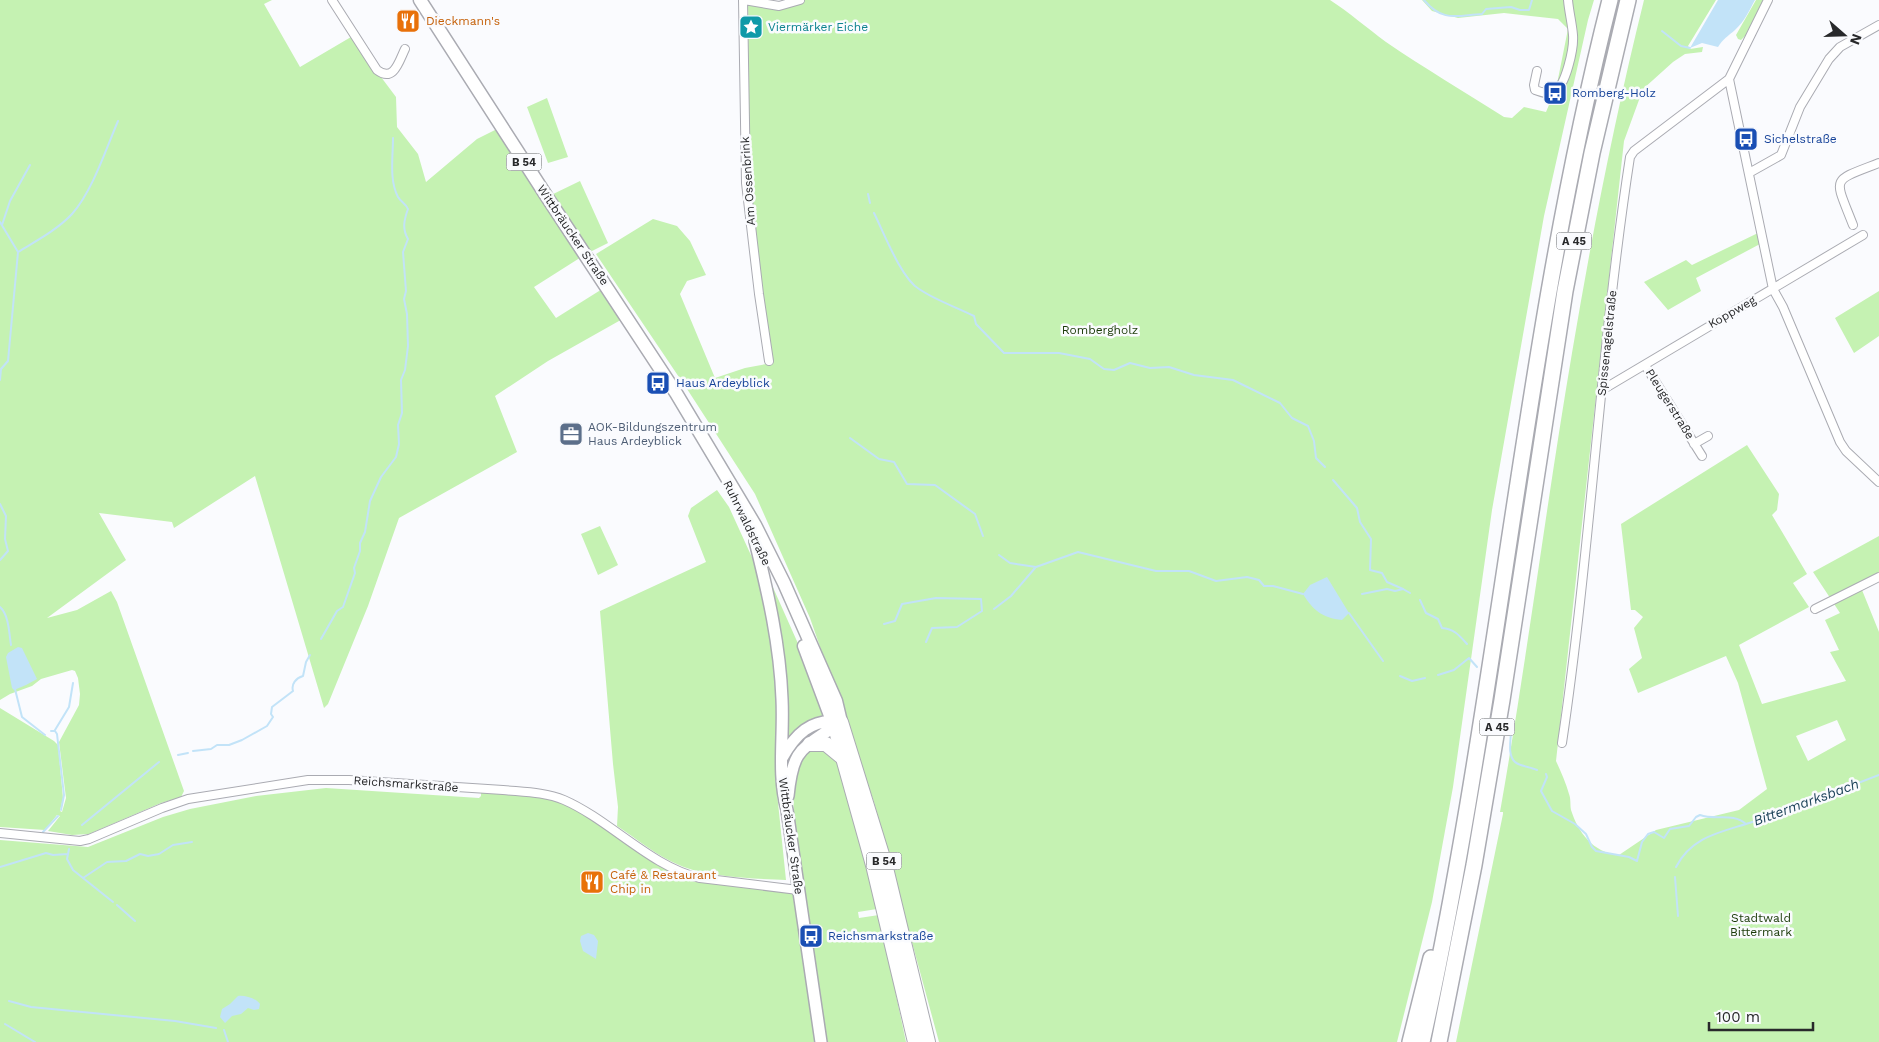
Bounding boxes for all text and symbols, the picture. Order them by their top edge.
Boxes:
restaurant icon: Dieckmann's [395,8,421,34]
north arrow [1819,10,1869,60]
place label: Dieckmann's [426,14,500,28]
place icon: Viermärker Eiche [738,14,764,40]
place label: Viermärker Eiche [768,20,868,34]
text: N [1847,32,1866,47]
bus stop icon: Romberg-Holz [1542,80,1568,106]
place label: Romberg-Holz [1572,86,1656,100]
bus stop icon: Sichelstraße [1733,126,1759,152]
place label: Sichelstraße [1764,132,1837,146]
street label: Am Ossenbrink [738,136,758,226]
road number: B 54 [506,154,542,170]
street label: Wittbräucker Straße [534,182,612,288]
road number: A 45 [1556,232,1592,250]
street label: Spissenagelstraße [1594,289,1620,397]
street label: Koppweg [1706,292,1759,331]
park label: Rombergholz [1062,323,1138,337]
street label: Pleugerstraße [1643,366,1697,442]
bus stop icon: Haus Ardeyblick [645,370,671,396]
place label: Haus Ardeyblick [676,376,770,390]
place label: AOK-Bildungszentrum Haus Ardeyblick [588,420,717,448]
office icon: AOK-Bildungszentrum Haus Ardeyblick [558,421,584,447]
street label: Ruhrwaldstraße [720,478,774,568]
road number: A 45 [1480,719,1514,736]
street label: Reichsmarkstraße [353,773,459,795]
water label: Bittermarksbach [1751,775,1861,829]
street label: Wittbräucker Straße [776,777,806,895]
road number: B 54 [866,852,902,869]
place label: Café & Restaurant Chip in [610,868,716,896]
restaurant icon: Café & Restaurant Chip in [579,869,605,895]
park label: Stadtwald Bittermark [1730,911,1792,939]
bus stop icon: Reichsmarkstraße [798,923,824,949]
place label: Reichsmarkstraße [828,929,933,943]
scale bar [1709,1000,1813,1032]
text: 100 m [1716,1008,1760,1026]

